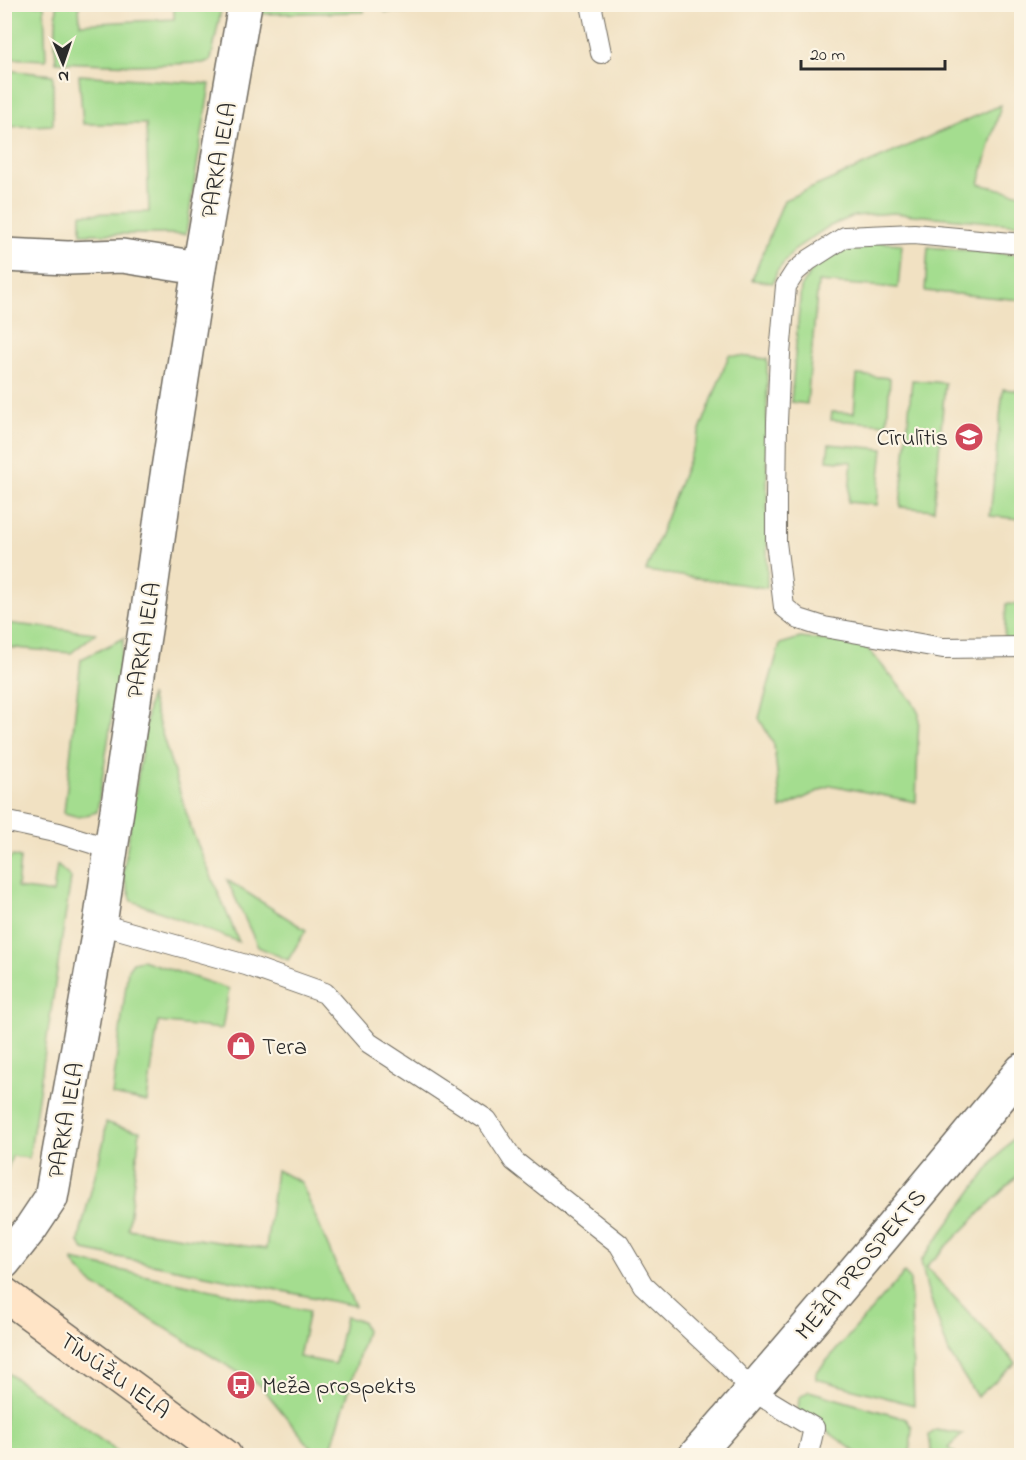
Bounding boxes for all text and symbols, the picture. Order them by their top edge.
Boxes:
north arrow [33,33,93,93]
scale bar [801,33,945,71]
text: 20 m [810,43,845,69]
text: N [57,64,69,88]
street label: PARKA IELA [193,100,248,221]
school or university icon: Cīrulītis [953,421,985,453]
place label: Cīrulītis [876,422,948,457]
street label: PARKA IELA [119,580,172,701]
shop icon: Tera [225,1030,257,1062]
place label: Tera [262,1031,307,1066]
street label: PARKA IELA [40,1060,95,1181]
street label: MEŽA PROSPEKTS [788,1182,936,1349]
street label: TĪNŪŽU IELA [51,1325,176,1429]
bus stop icon: Meža prospekts [225,1369,257,1401]
place label: Meža prospekts [262,1370,416,1405]

